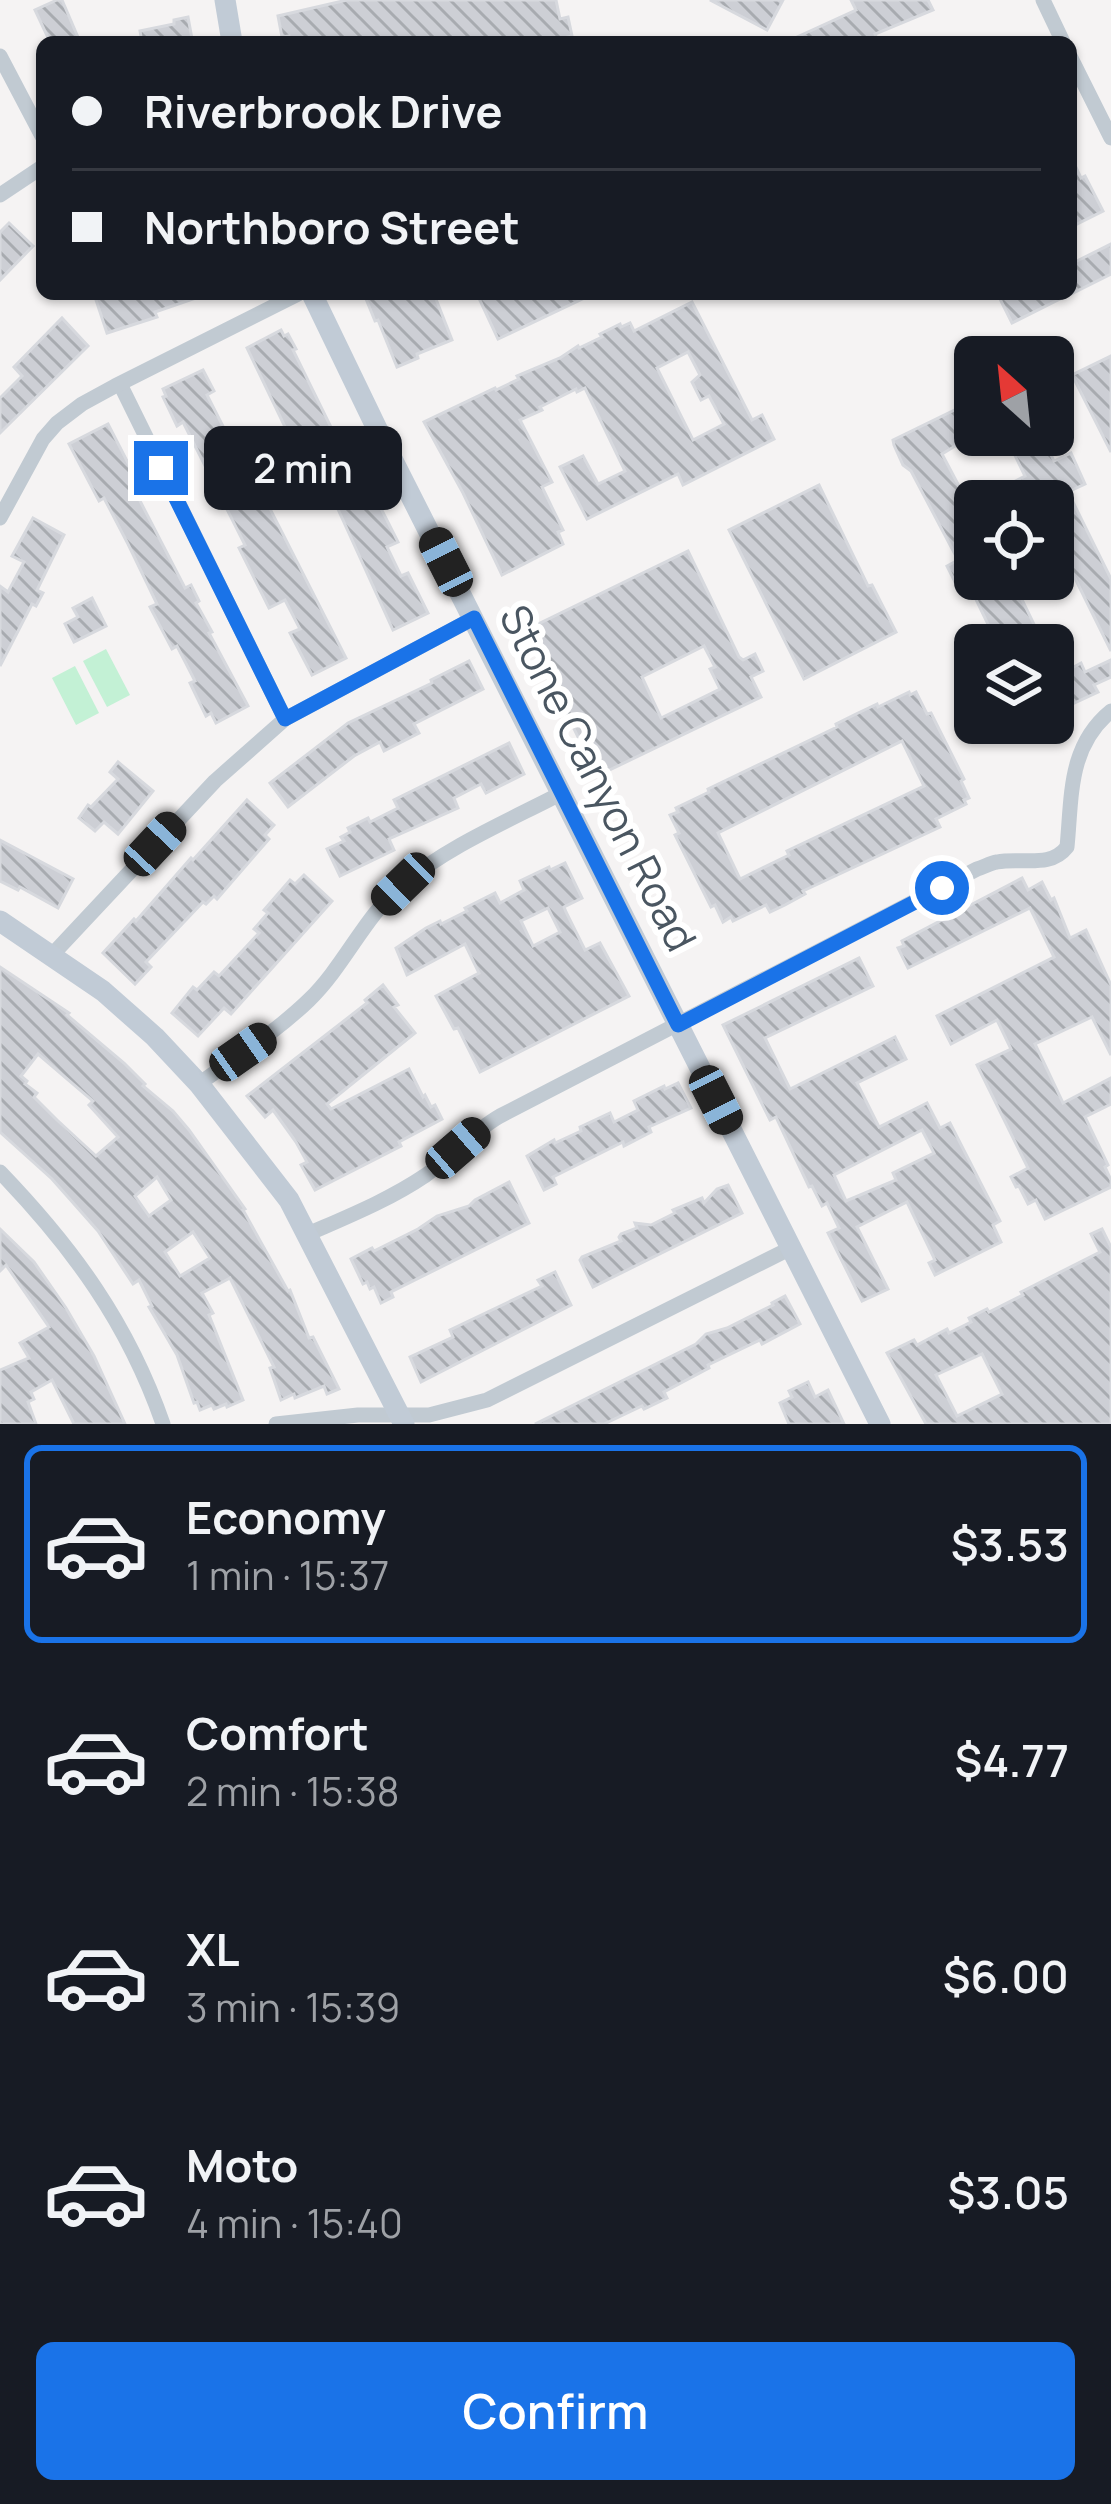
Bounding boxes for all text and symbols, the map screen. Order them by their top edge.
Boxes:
text: Riverbrook Drive [144,80,503,142]
text: Northboro Street [144,196,520,258]
north arrow [954,336,1074,456]
map controls [954,336,1074,744]
callout: 2 min [203,426,401,510]
route end [134,441,188,495]
text: 2 min [253,441,353,495]
button: locate [954,480,1074,600]
car [414,522,478,602]
street label: Stone Canyon Road [487,595,711,960]
button: layers [954,624,1074,744]
car [117,805,193,883]
car [365,846,441,922]
route start [915,861,969,915]
car [203,1017,283,1087]
car [684,1060,748,1140]
car [419,1111,497,1185]
text: Economy [186,1486,386,1548]
icon: car [42,1490,150,1598]
text: $3.53 [951,1513,1069,1575]
text: 1 min · 15:37 [186,1548,389,1602]
text: Comfort [186,1702,369,1764]
icon: car [42,1706,150,1814]
text: $4.77 [955,1729,1069,1791]
text: 2 min · 15:38 [186,1764,399,1818]
text: XL [186,1918,240,1980]
icon: car [42,1922,150,2030]
text: $6.00 [943,1945,1069,2007]
text: 3 min · 15:39 [186,1980,400,2034]
text: Moto [186,2134,298,2196]
icon: car [42,2138,150,2246]
text: $3.05 [948,2161,1069,2223]
text: 4 min · 15:40 [186,2196,403,2250]
button: Confirm [36,2342,1075,2480]

